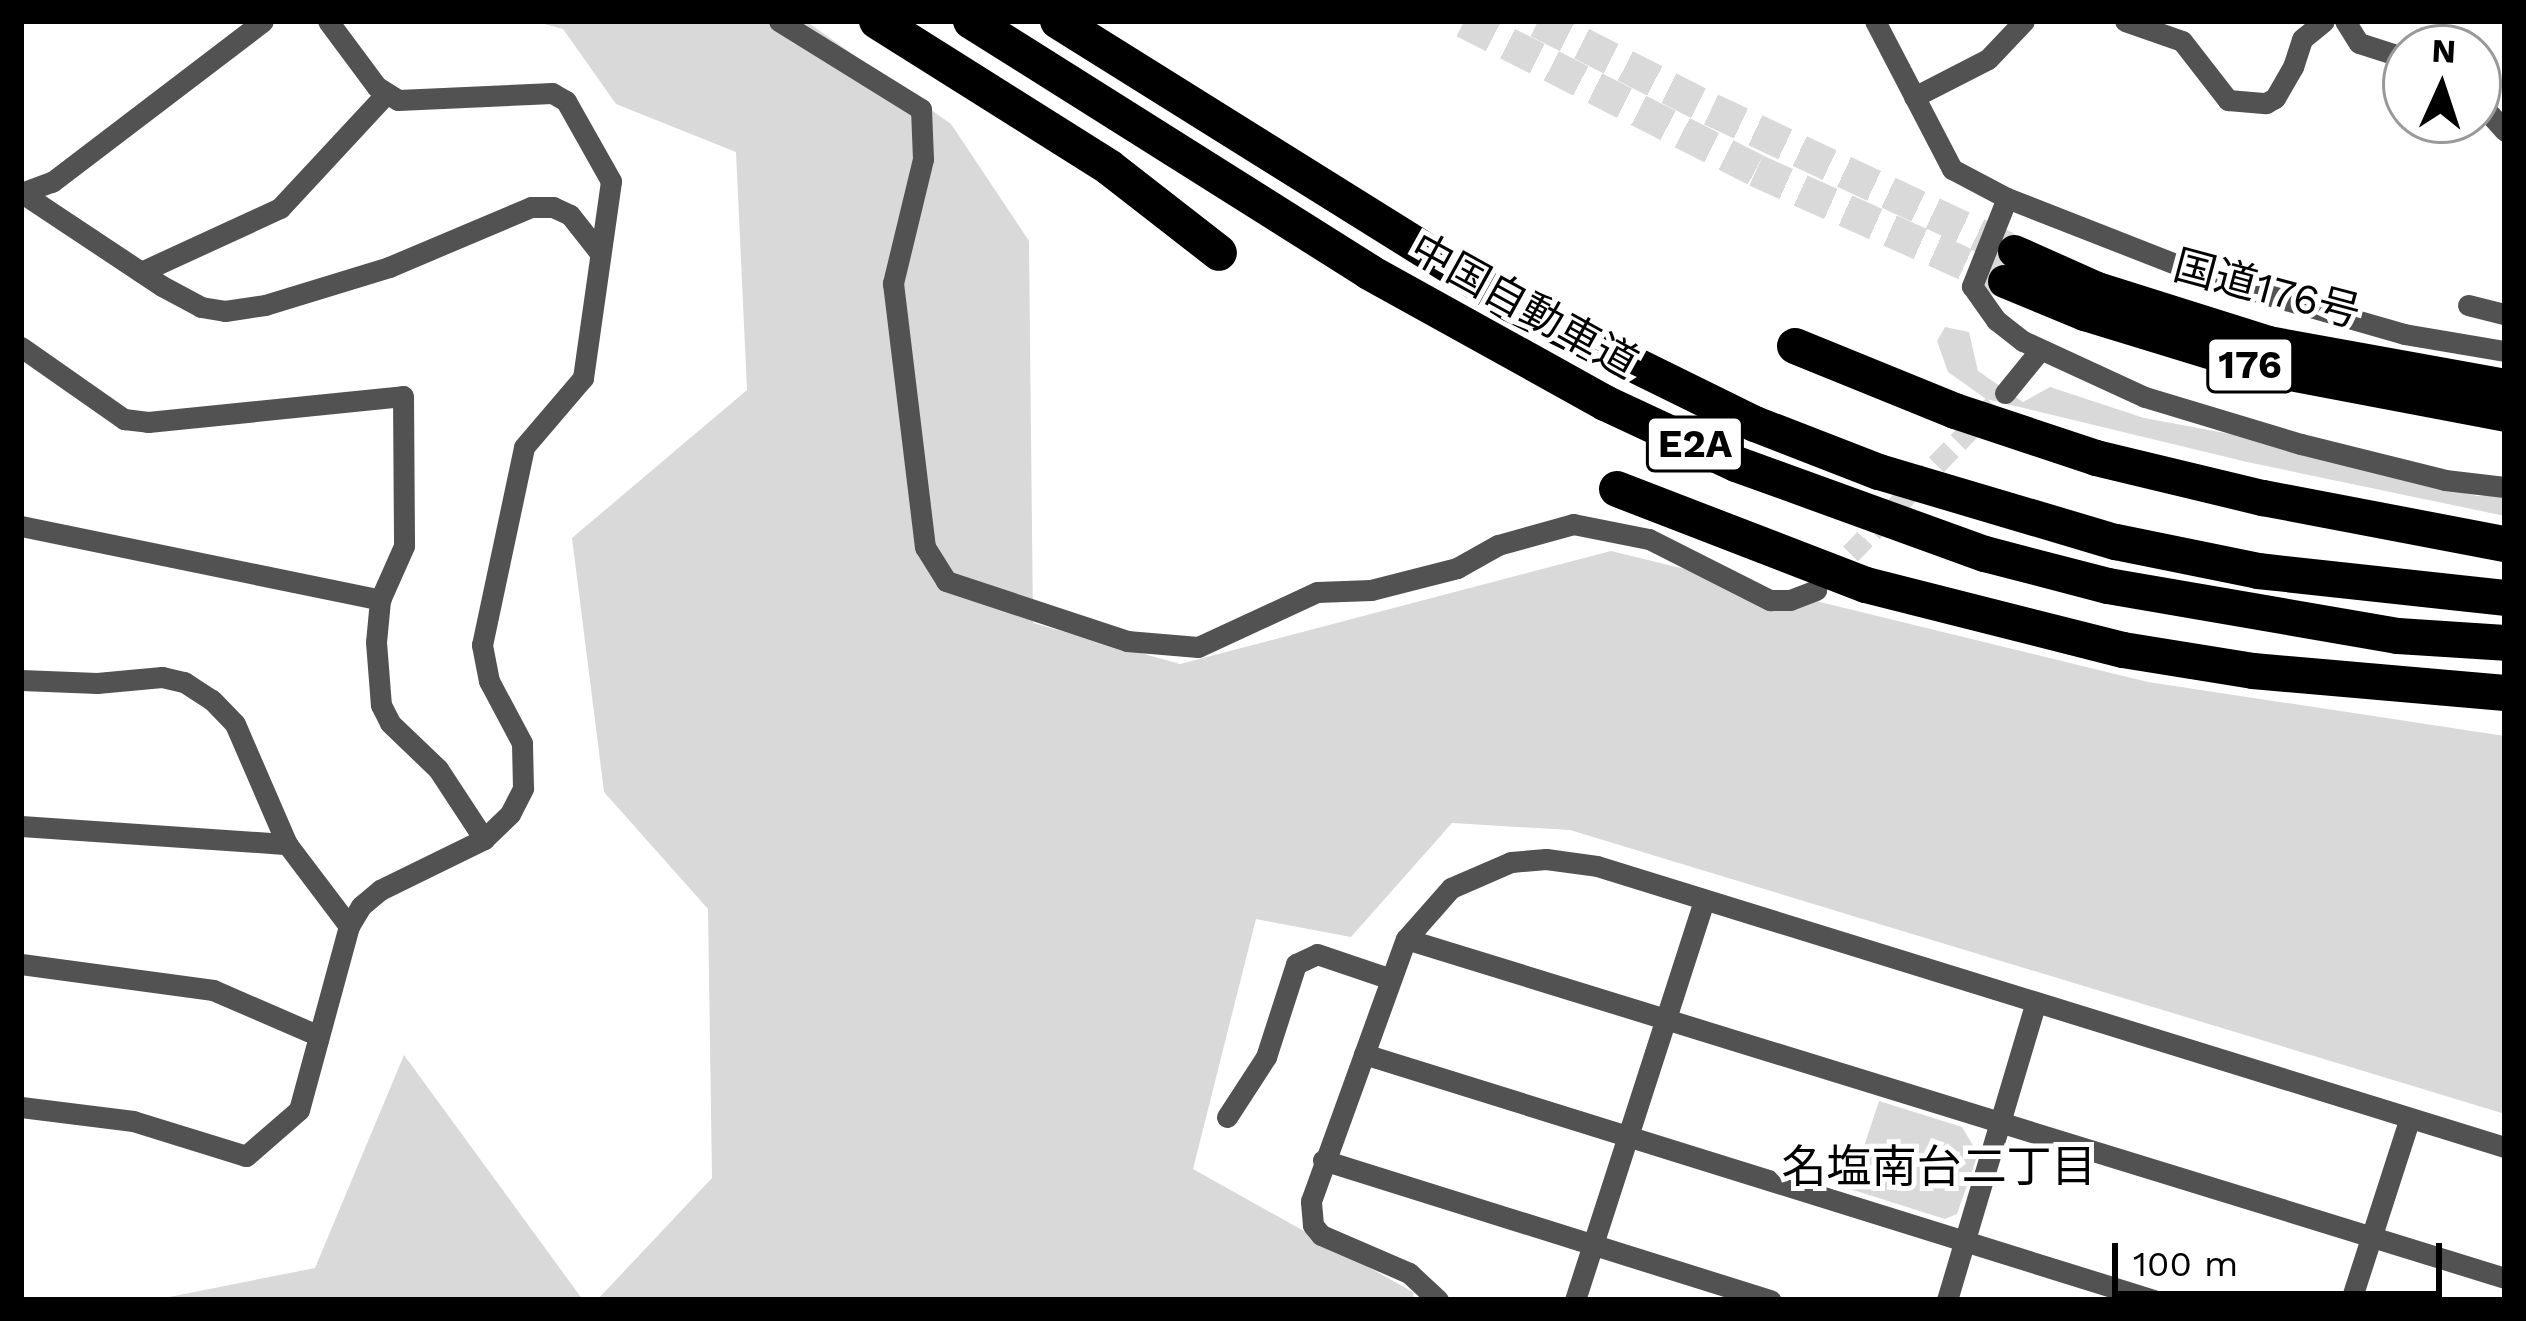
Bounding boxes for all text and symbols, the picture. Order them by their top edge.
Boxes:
north arrow [2382,24,2502,144]
text: N [2431,30,2457,71]
street label: 中国自動車道 [1402,223,1646,389]
street label: 国道176号 [2168,240,2366,338]
road number: 176 [2205,332,2295,398]
road number: E2A [1644,411,1746,477]
district label: 名塩南台二丁目 [1782,1140,2096,1194]
scale bar [2118,1219,2448,1293]
text: 100 m [2133,1243,2238,1285]

